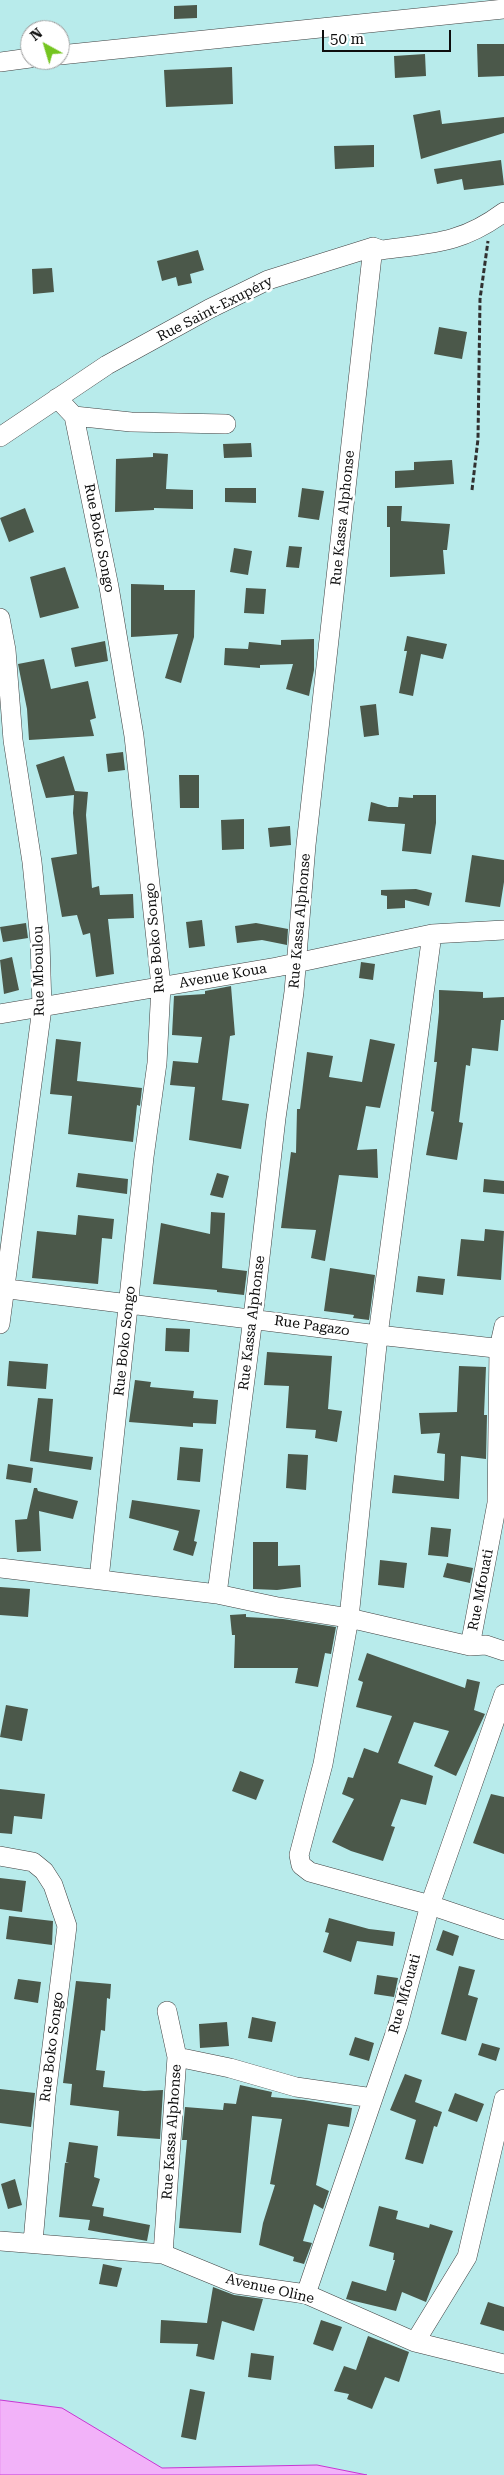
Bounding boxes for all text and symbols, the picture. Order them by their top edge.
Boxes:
north arrow [20,20,70,70]
scale bar [324,20,453,52]
text: N [27,25,45,44]
text: 50 m [330,30,364,48]
street label: Rue Saint-Exupéry [154,273,276,345]
street label: Rue Kassa Alphonse [328,450,358,586]
street label: Rue Boko Songo [80,482,118,594]
street label: Rue Kassa Alphonse [286,853,314,989]
street label: Rue Boko Songo [142,882,168,994]
street label: Rue Mboulou [30,925,48,1017]
street label: Avenue Koua [178,960,268,992]
street label: Rue Kassa Alphonse [235,1255,269,1391]
street label: Rue Boko Songo [111,1285,139,1397]
street label: Rue Pagazo [273,1312,351,1340]
street label: Rue Mfouati [465,1548,497,1632]
street label: Rue Mfouati [386,1952,424,2036]
street label: Rue Boko Songo [37,1991,67,2103]
street label: Rue Kassa Alphonse [159,2064,185,2200]
street label: Avenue Oline [224,2271,316,2307]

